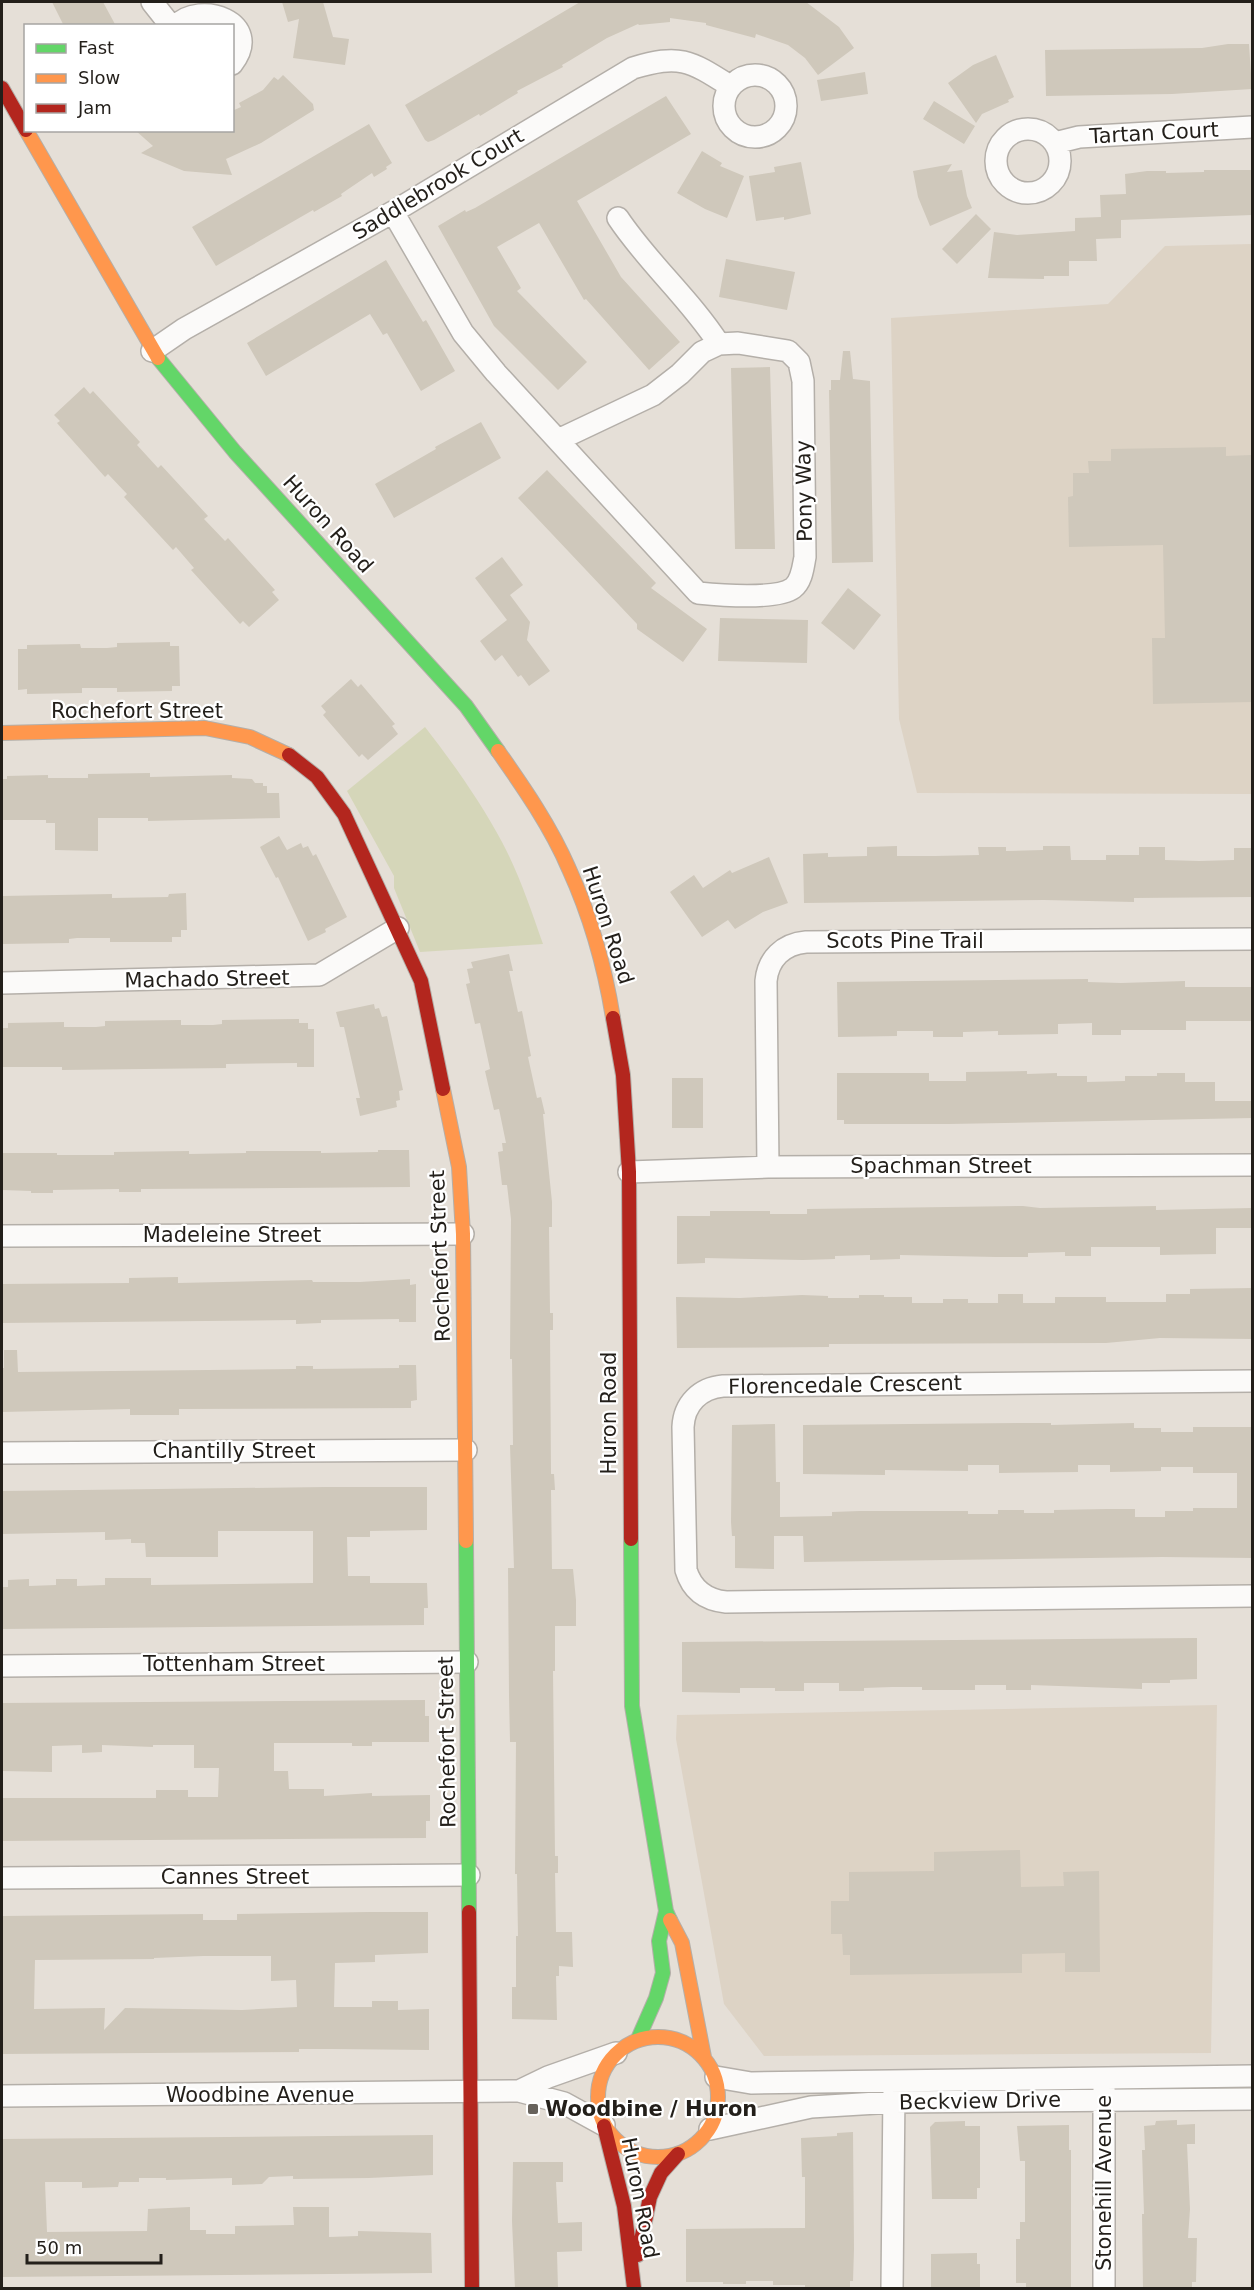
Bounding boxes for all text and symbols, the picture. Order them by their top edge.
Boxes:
legend [24,24,234,132]
text: Fast [78,37,114,58]
text: Slow [78,67,120,88]
text: Jam [77,97,112,118]
street label: Tartan Court [1088,118,1219,148]
street label: Saddlebrook Court [348,123,528,245]
street label: Pony Way [791,440,817,542]
street label: Huron Road [278,470,378,578]
street label: Rochefort Street [51,699,223,723]
street label: Huron Road [578,863,638,987]
street label: Scots Pine Trail [826,929,984,953]
street label: Machado Street [124,966,290,992]
street label: Spachman Street [850,1154,1032,1178]
street label: Rochefort Street [425,1170,455,1342]
street label: Madeleine Street [143,1223,321,1247]
street label: Huron Road [597,1352,621,1474]
street label: Florencedale Crescent [728,1371,962,1399]
street label: Chantilly Street [153,1439,315,1463]
street label: Tottenham Street [142,1652,325,1676]
street label: Rochefort Street [434,1656,460,1828]
street label: Cannes Street [161,1865,309,1889]
street label: Woodbine Avenue [166,2083,354,2107]
street label: Beckview Drive [899,2088,1061,2114]
street label: Stonehill Avenue [1092,2095,1116,2271]
place label: Woodbine / Huron [545,2097,757,2121]
marker: Woodbine / Huron [526,2102,540,2116]
street label: Huron Road [617,2135,663,2261]
scale bar [27,2227,160,2265]
text: 50 m [36,2237,82,2258]

